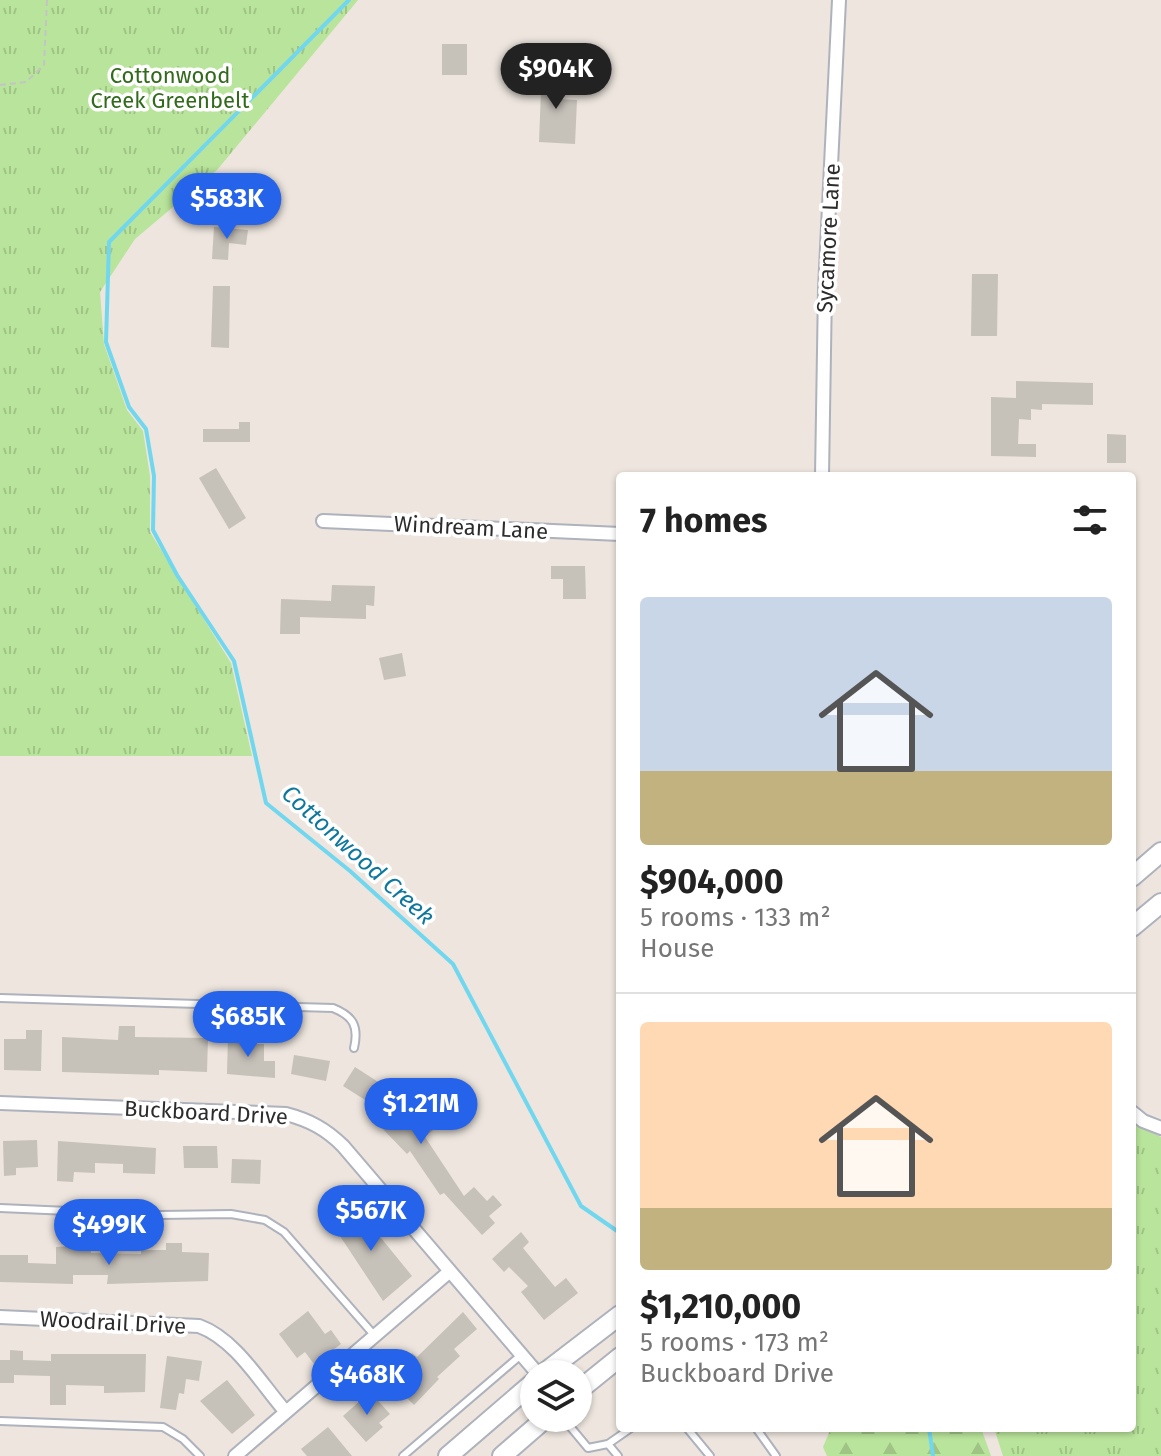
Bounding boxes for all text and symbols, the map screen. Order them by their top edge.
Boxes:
pin: $904K [500,43,612,111]
text: $904K [519,53,593,84]
park label: Cottonwood Creek Greenbelt [91,62,250,114]
street label: Sycamore Lane [811,163,846,313]
pin: $583K [171,173,283,241]
text: $583K [190,183,264,214]
icon: filters [1068,498,1112,542]
text: 7 homes [640,500,767,541]
street label: Windream Lane [393,510,549,545]
icon: home [804,649,948,793]
water label: Cottonwood Creek [276,779,440,931]
text: $904,000 [640,861,784,902]
text: 5 rooms · 133 m² [640,902,831,933]
text: House [640,933,714,964]
pin: $685K [192,991,304,1059]
text: $685K [211,1001,285,1032]
icon: home [804,1074,948,1218]
pin: $1.21M [356,1078,486,1146]
text: $1.21M [382,1088,460,1119]
street label: Buckboard Drive [123,1095,289,1130]
pin: $567K [315,1185,427,1253]
text: $567K [336,1195,406,1226]
pin: $499K [53,1199,165,1267]
text: $499K [72,1209,146,1240]
text: $1,210,000 [640,1286,801,1327]
street label: Woodrail Drive [39,1305,187,1340]
text: 5 rooms · 173 m² [640,1327,829,1358]
pin: $468K [311,1349,423,1417]
text: Buckboard Drive [640,1358,834,1389]
text: $468K [329,1359,405,1390]
map controls [520,1360,592,1432]
button: layers [520,1360,592,1432]

